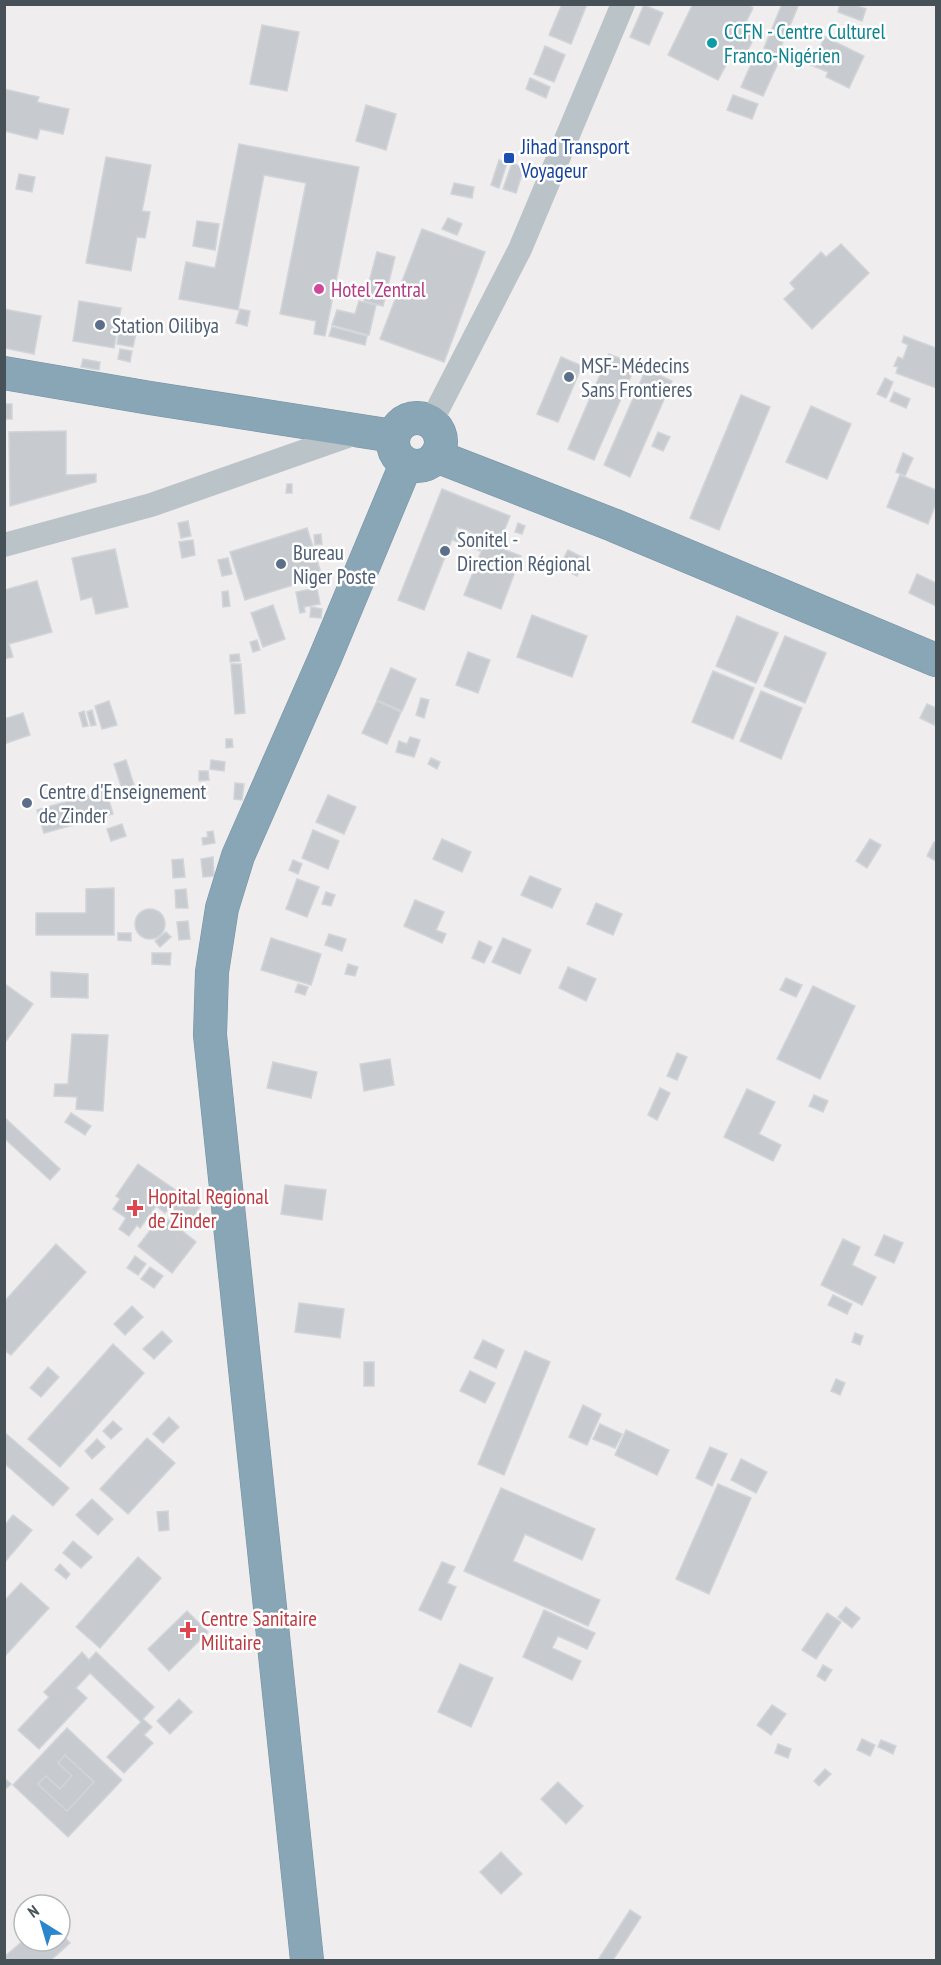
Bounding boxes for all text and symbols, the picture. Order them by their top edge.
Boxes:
place label: CCFN - Centre Culturel Franco-Nigérien [724,18,885,69]
marker: CCFN - Centre Culturel Franco-Nigérien [705,36,719,50]
place label: Jihad Transport Voyageur [520,133,630,184]
marker: Jihad Transport Voyageur [502,151,516,165]
place label: Hotel Zentral [331,276,426,303]
marker: Hotel Zentral [312,282,326,296]
place label: Station Oilibya [112,312,219,339]
marker: Station Oilibya [93,318,107,332]
place label: MSF- Médecins Sans Frontieres [581,352,692,403]
marker: MSF- Médecins Sans Frontieres [562,370,576,384]
place label: Sonitel - Direction Régional [457,526,590,577]
place label: Bureau Niger Poste [293,539,376,590]
marker: Sonitel - Direction Régional [438,544,452,558]
marker: Bureau Niger Poste [274,557,288,571]
place label: Centre d'Enseignement de Zinder [39,778,207,829]
marker: Centre d'Enseignement de Zinder [20,796,34,810]
place label: Hopital Regional de Zinder [148,1183,269,1234]
marker: Hopital Regional de Zinder [126,1199,144,1217]
place label: Centre Sanitaire Militaire [201,1605,317,1656]
marker: Centre Sanitaire Militaire [179,1621,197,1639]
north arrow [12,1893,72,1953]
text: N [24,1900,42,1922]

